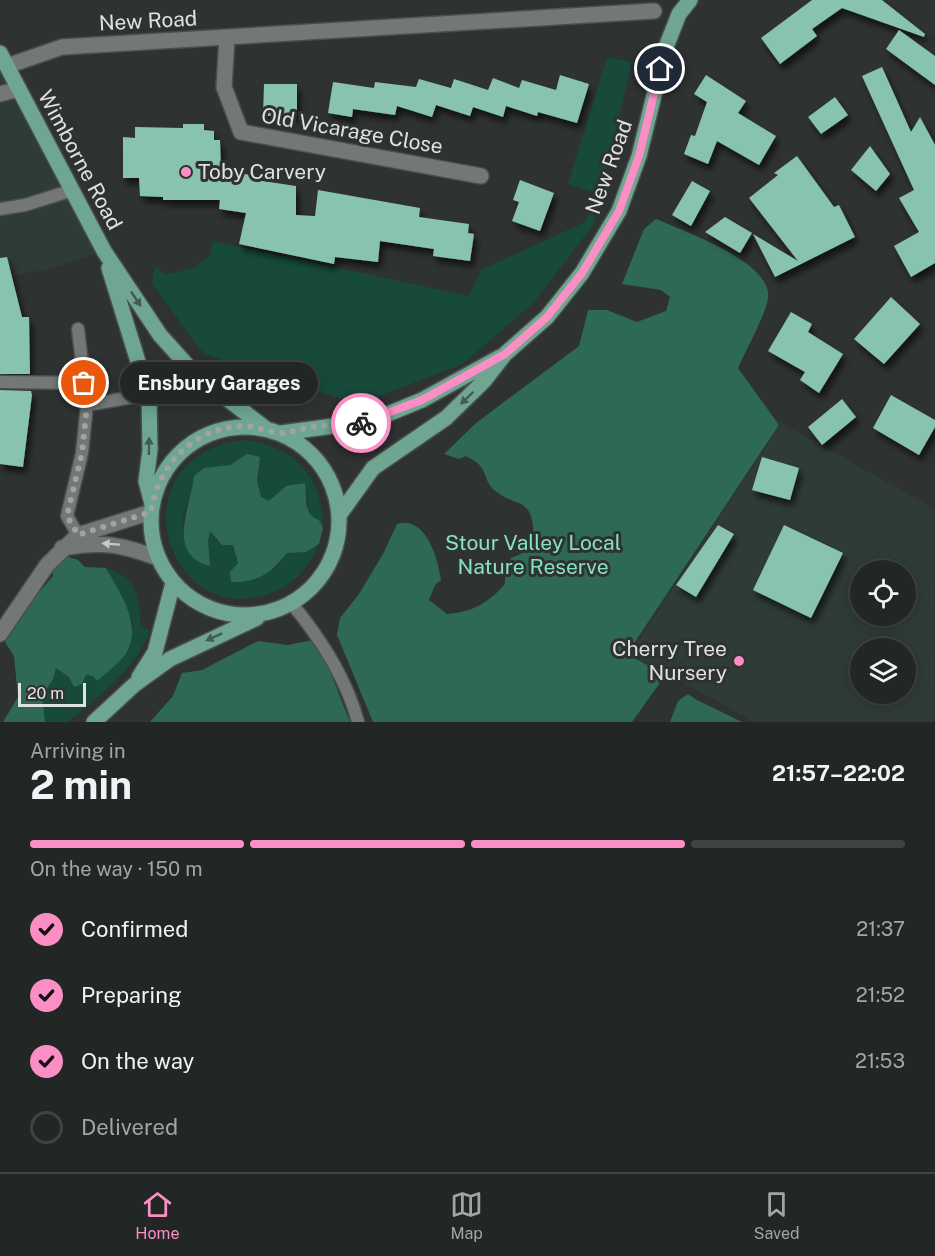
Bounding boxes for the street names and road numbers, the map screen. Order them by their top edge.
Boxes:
street label: New Road [98,5,198,36]
street label: Wimborne Road [33,86,128,234]
street label: Old Vicarage Close [259,102,445,159]
street label: New Road [580,116,637,217]

